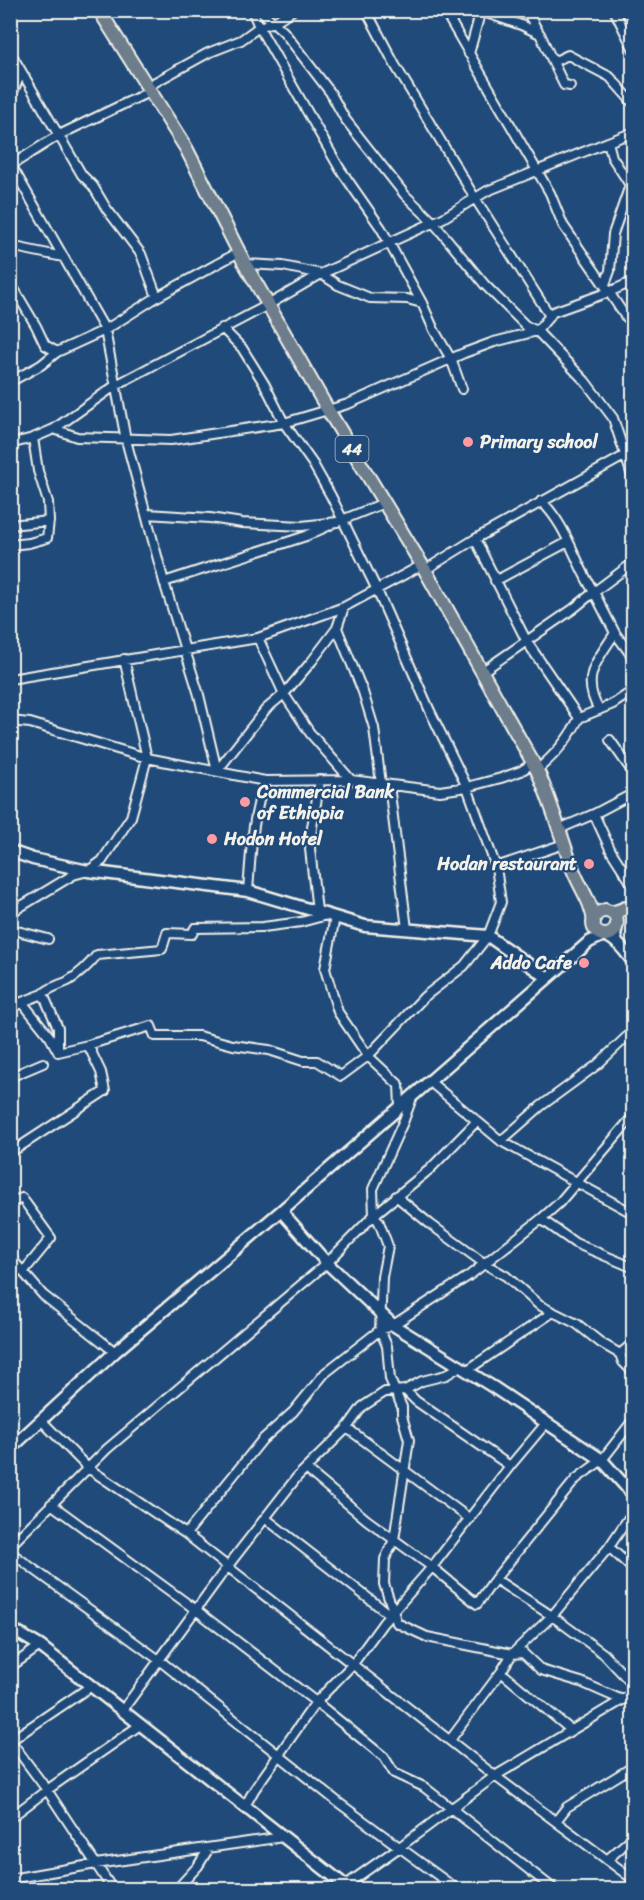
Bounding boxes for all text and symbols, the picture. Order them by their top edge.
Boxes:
place label: Primary school [480,426,599,458]
marker: Primary school [461,435,475,449]
road number: 44 [336,436,368,462]
place label: Commercial Bank of Ethiopia [256,776,395,829]
marker: Commercial Bank of Ethiopia [238,795,252,809]
place label: Hodon Hotel [223,823,323,855]
marker: Hodon Hotel [205,832,219,846]
place label: Hodan restaurant [436,848,577,880]
marker: Hodan restaurant [582,857,596,871]
place label: Addo Cafe [490,947,572,979]
marker: Addo Cafe [577,956,591,970]

